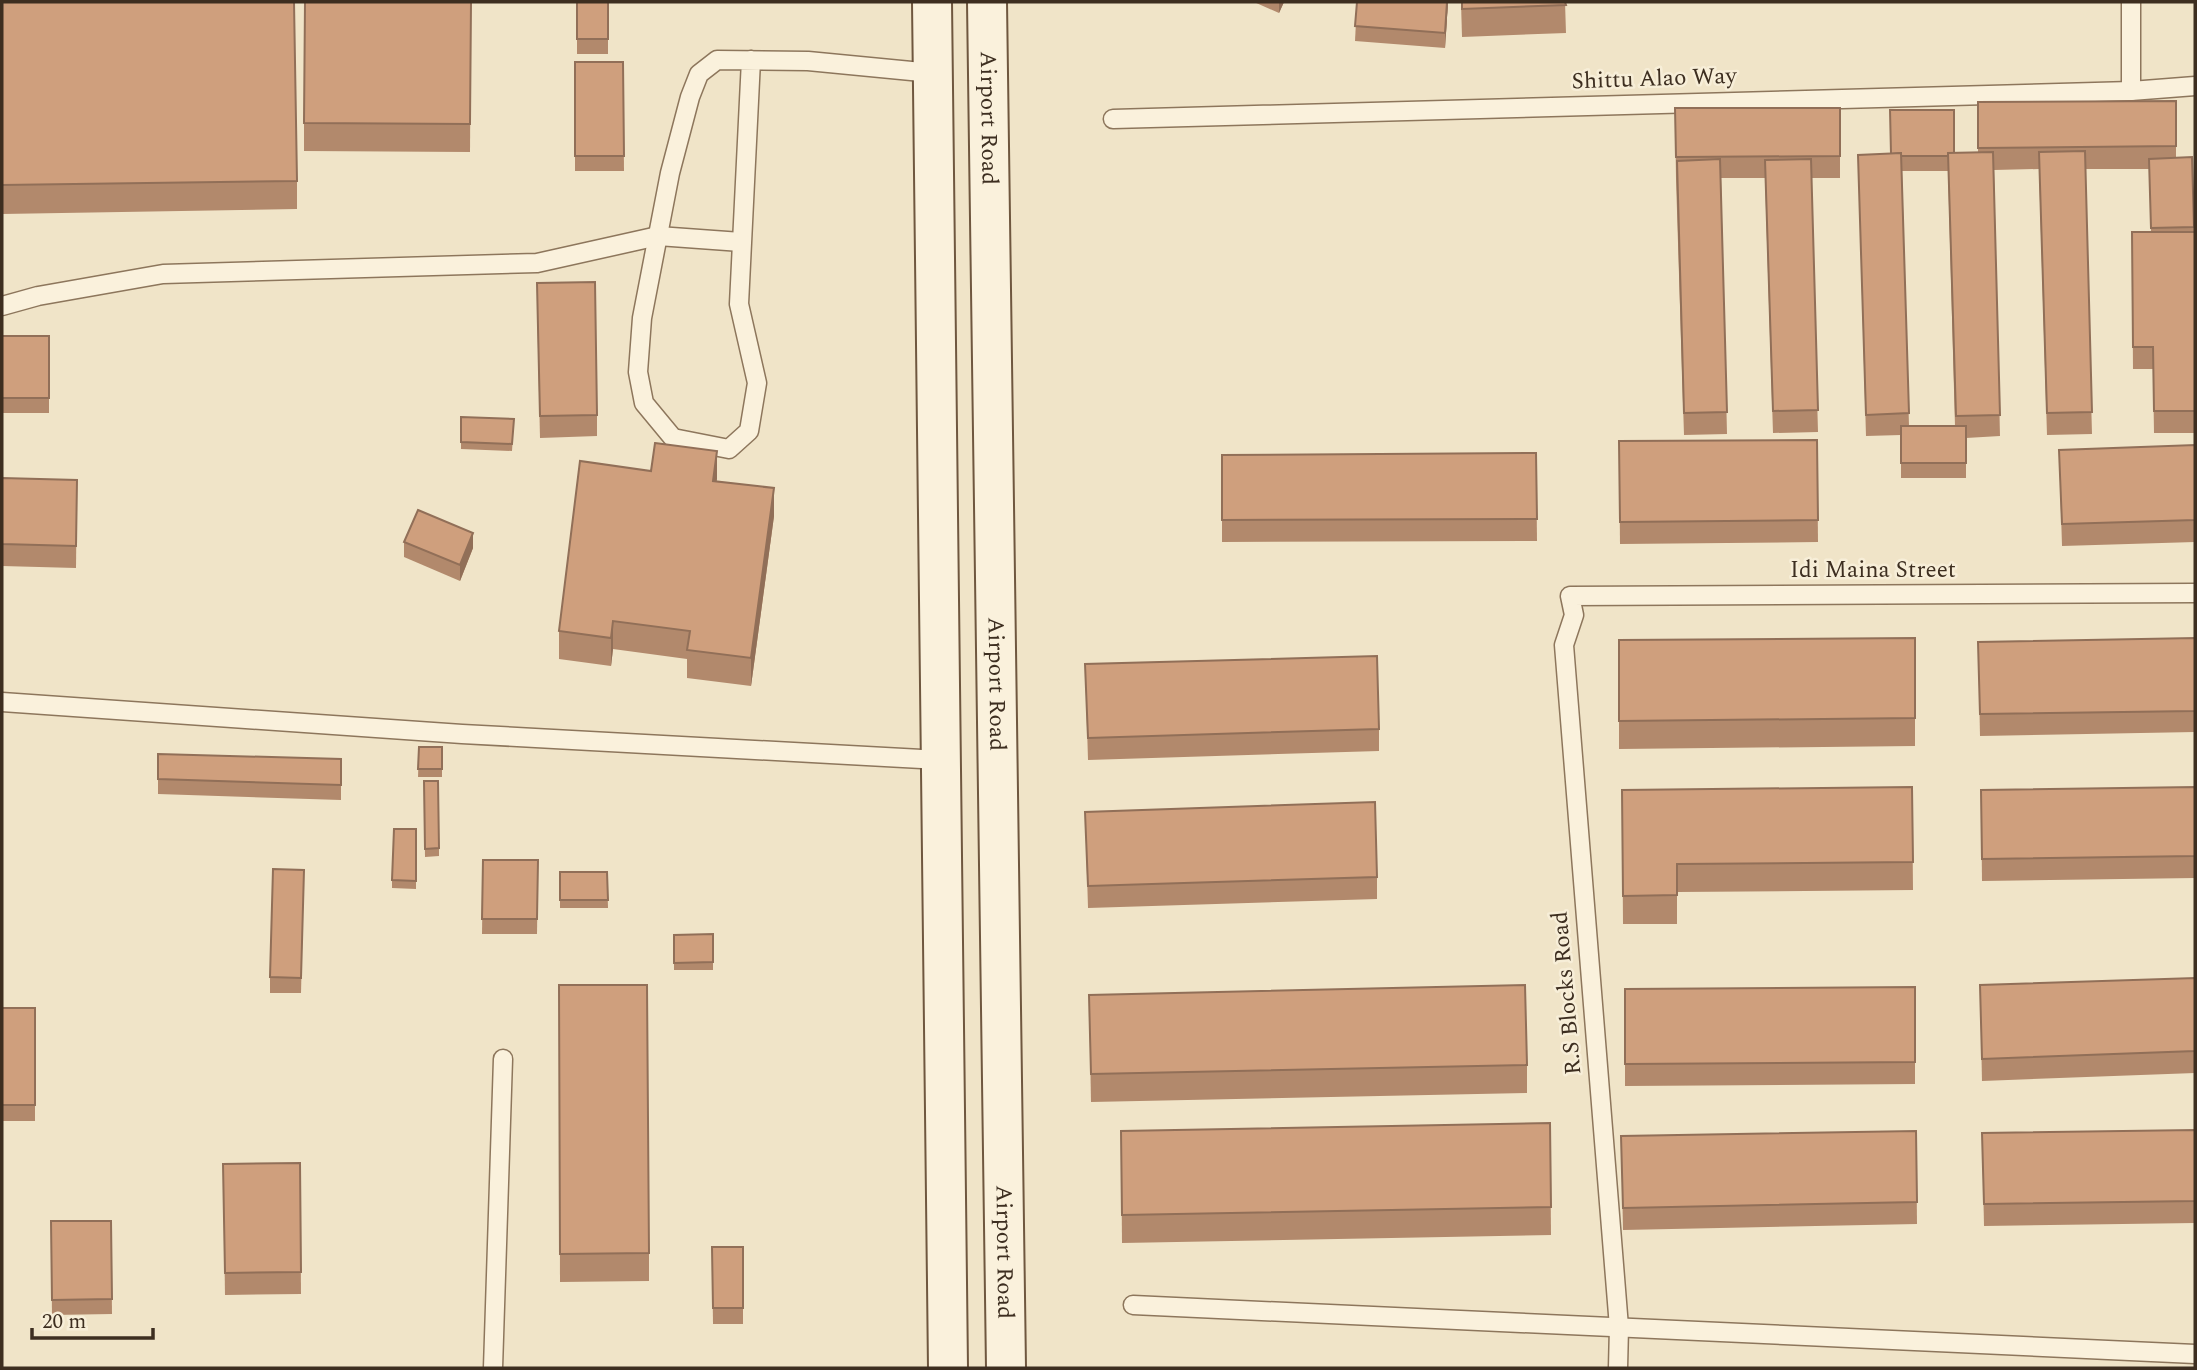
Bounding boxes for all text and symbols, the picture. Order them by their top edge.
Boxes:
street label: Airport Road [970,51,1007,185]
street label: Shittu Alao Way [1571,59,1738,99]
street label: Idi Maina Street [1790,553,1956,588]
street label: Airport Road [978,617,1015,751]
street label: R.S Blocks Road [1542,910,1592,1076]
street label: Airport Road [986,1185,1023,1319]
scale bar [32,1296,152,1340]
text: 20 m [42,1306,86,1338]

